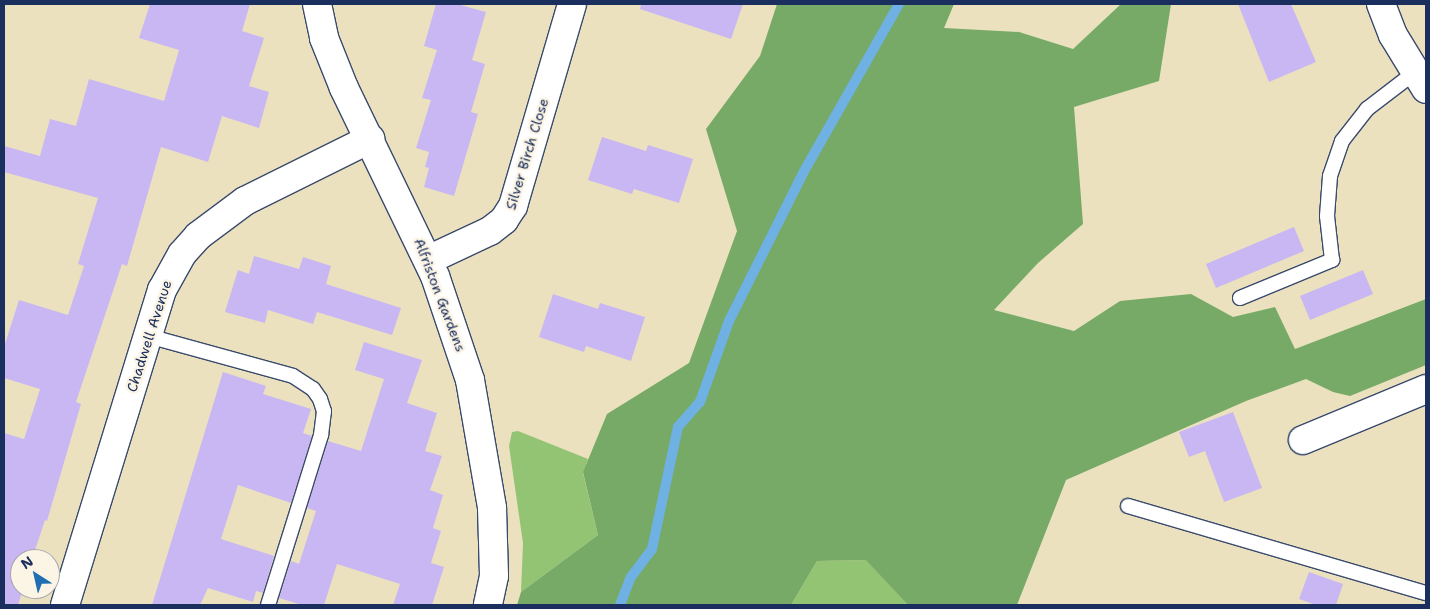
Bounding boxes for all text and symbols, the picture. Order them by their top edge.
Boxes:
street label: Silver Birch Close [502,96,552,212]
street label: Alfriston Gardens [411,236,469,354]
street label: Chadwell Avenue [123,278,175,394]
north arrow [10,549,60,599]
text: N [17,552,37,573]

